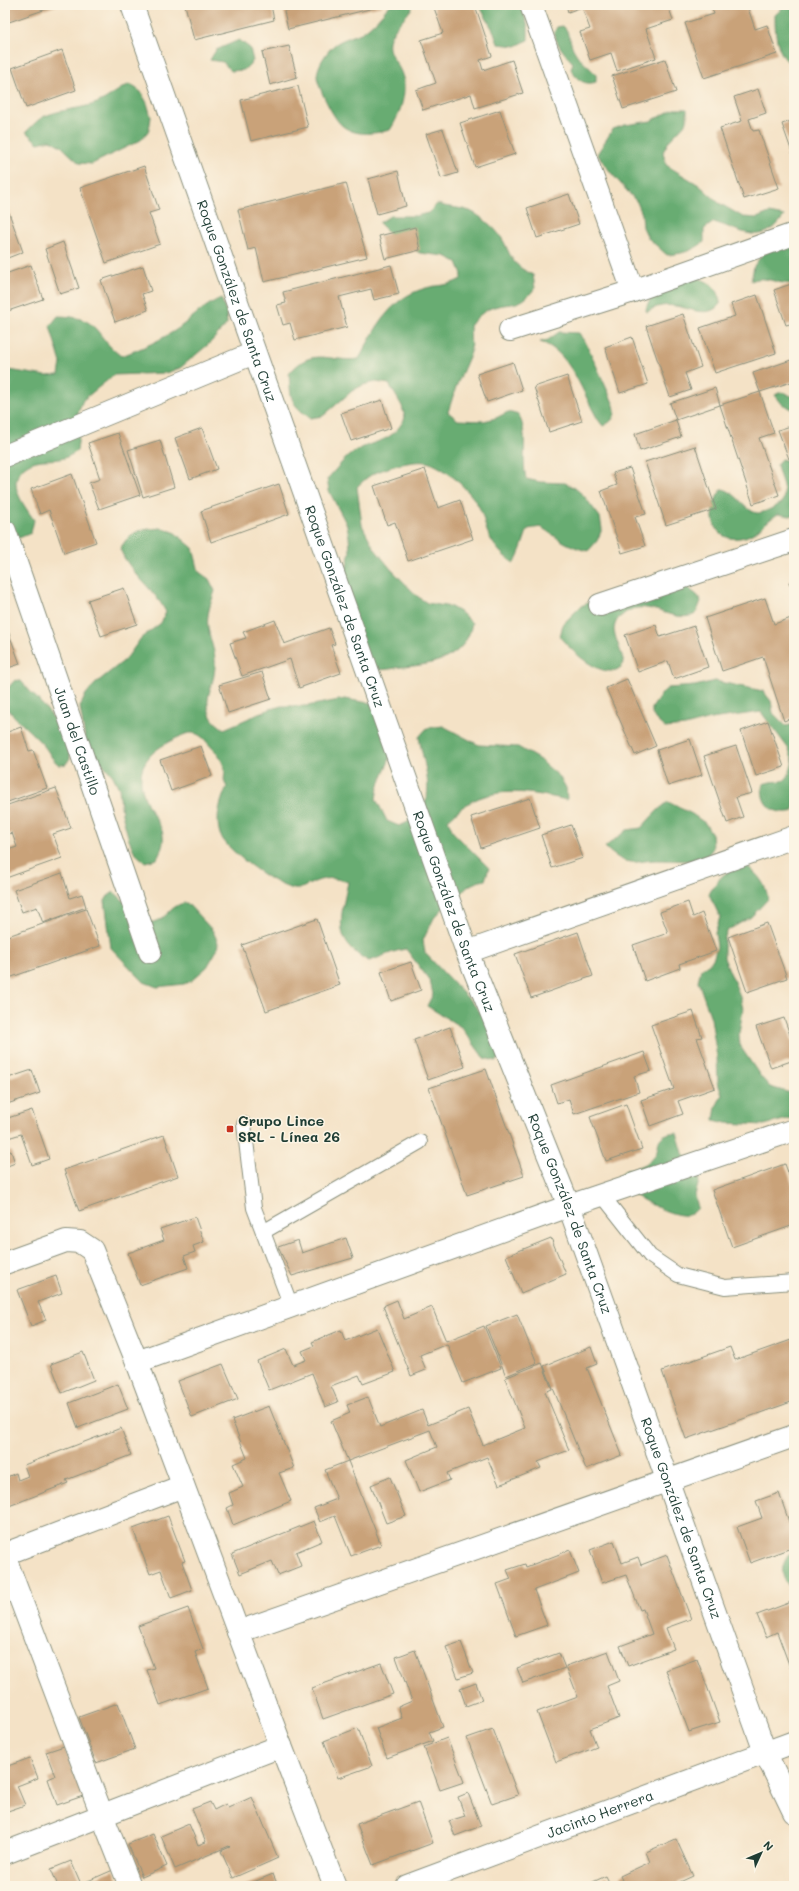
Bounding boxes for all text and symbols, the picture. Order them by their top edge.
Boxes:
street label: Roque González de Santa Cruz [193,197,282,405]
street label: Roque González de Santa Cruz [301,503,390,710]
street label: Juan del Castillo [50,684,105,797]
street label: Roque González de Santa Cruz [409,808,500,1015]
place label: Grupo Lince SRL - Línea 26 [238,1111,340,1146]
street label: Roque González de Santa Cruz [524,1111,617,1317]
marker: Grupo Lince SRL - Línea 26 [225,1124,235,1134]
street label: Roque González de Santa Cruz [637,1415,727,1622]
street label: Jacinto Herrera [544,1785,656,1842]
north arrow [741,1833,781,1873]
text: N [760,1837,777,1854]

